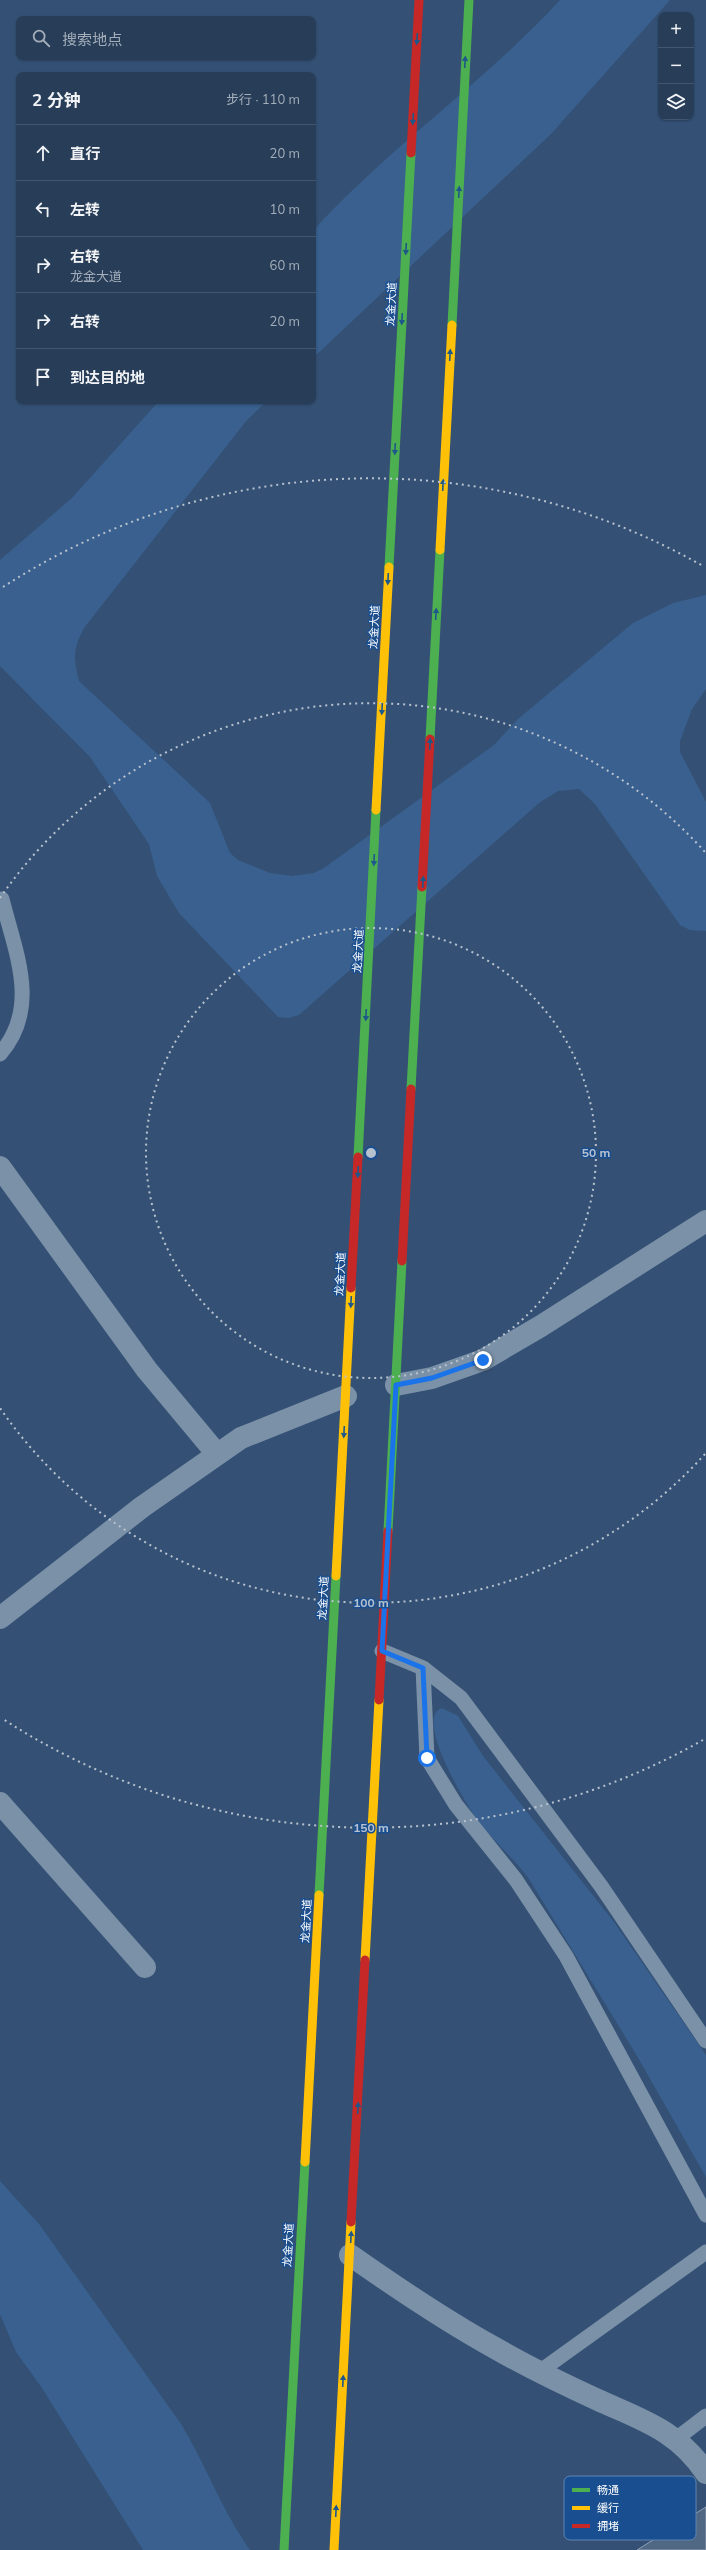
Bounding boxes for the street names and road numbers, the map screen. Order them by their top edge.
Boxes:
street label: 龙金大道 [383,282,399,326]
street label: 龙金大道 [366,605,382,649]
street label: 龙金大道 [350,929,366,973]
street label: 龙金大道 [332,1252,348,1296]
street label: 龙金大道 [315,1576,331,1620]
street label: 龙金大道 [298,1899,314,1943]
street label: 龙金大道 [280,2223,296,2267]

